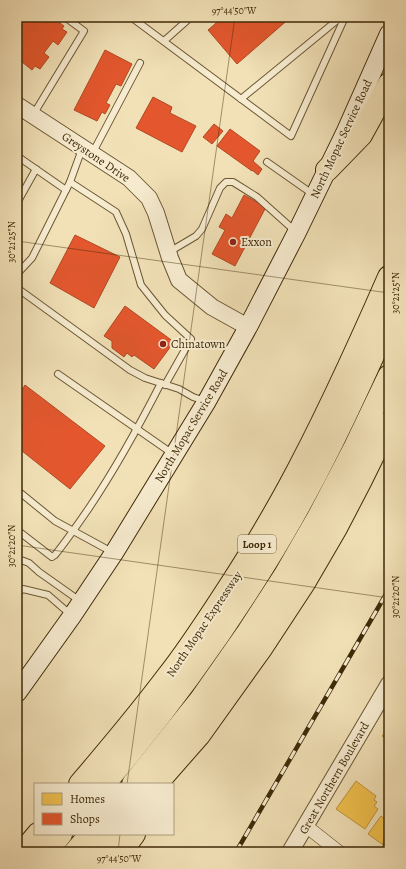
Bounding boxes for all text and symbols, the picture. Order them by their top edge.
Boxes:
text: 97°44'50"W [212,4,257,17]
street label: North Mopac Service Road [306,76,376,201]
street label: Greystone Drive [59,128,133,186]
text: 30°21'25"N [5,221,18,263]
place label: Exxon [241,234,272,250]
marker: Exxon [228,237,238,247]
text: 30°21'25"N [389,272,402,314]
place label: Chinatown [171,336,226,352]
marker: Chinatown [158,339,168,349]
street label: North Mopac Service Road [151,366,232,486]
text: 30°21'20"N [5,525,18,567]
road number: Loop 1 [238,535,276,553]
street label: North Mopac Expressway [163,567,246,680]
text: 30°21'20"N [389,576,402,618]
street label: Great Northern Boulevard [295,718,373,837]
legend [34,783,174,835]
text: Homes [70,791,105,807]
text: Shops [70,811,100,827]
text: 97°44'50"W [97,852,142,865]

